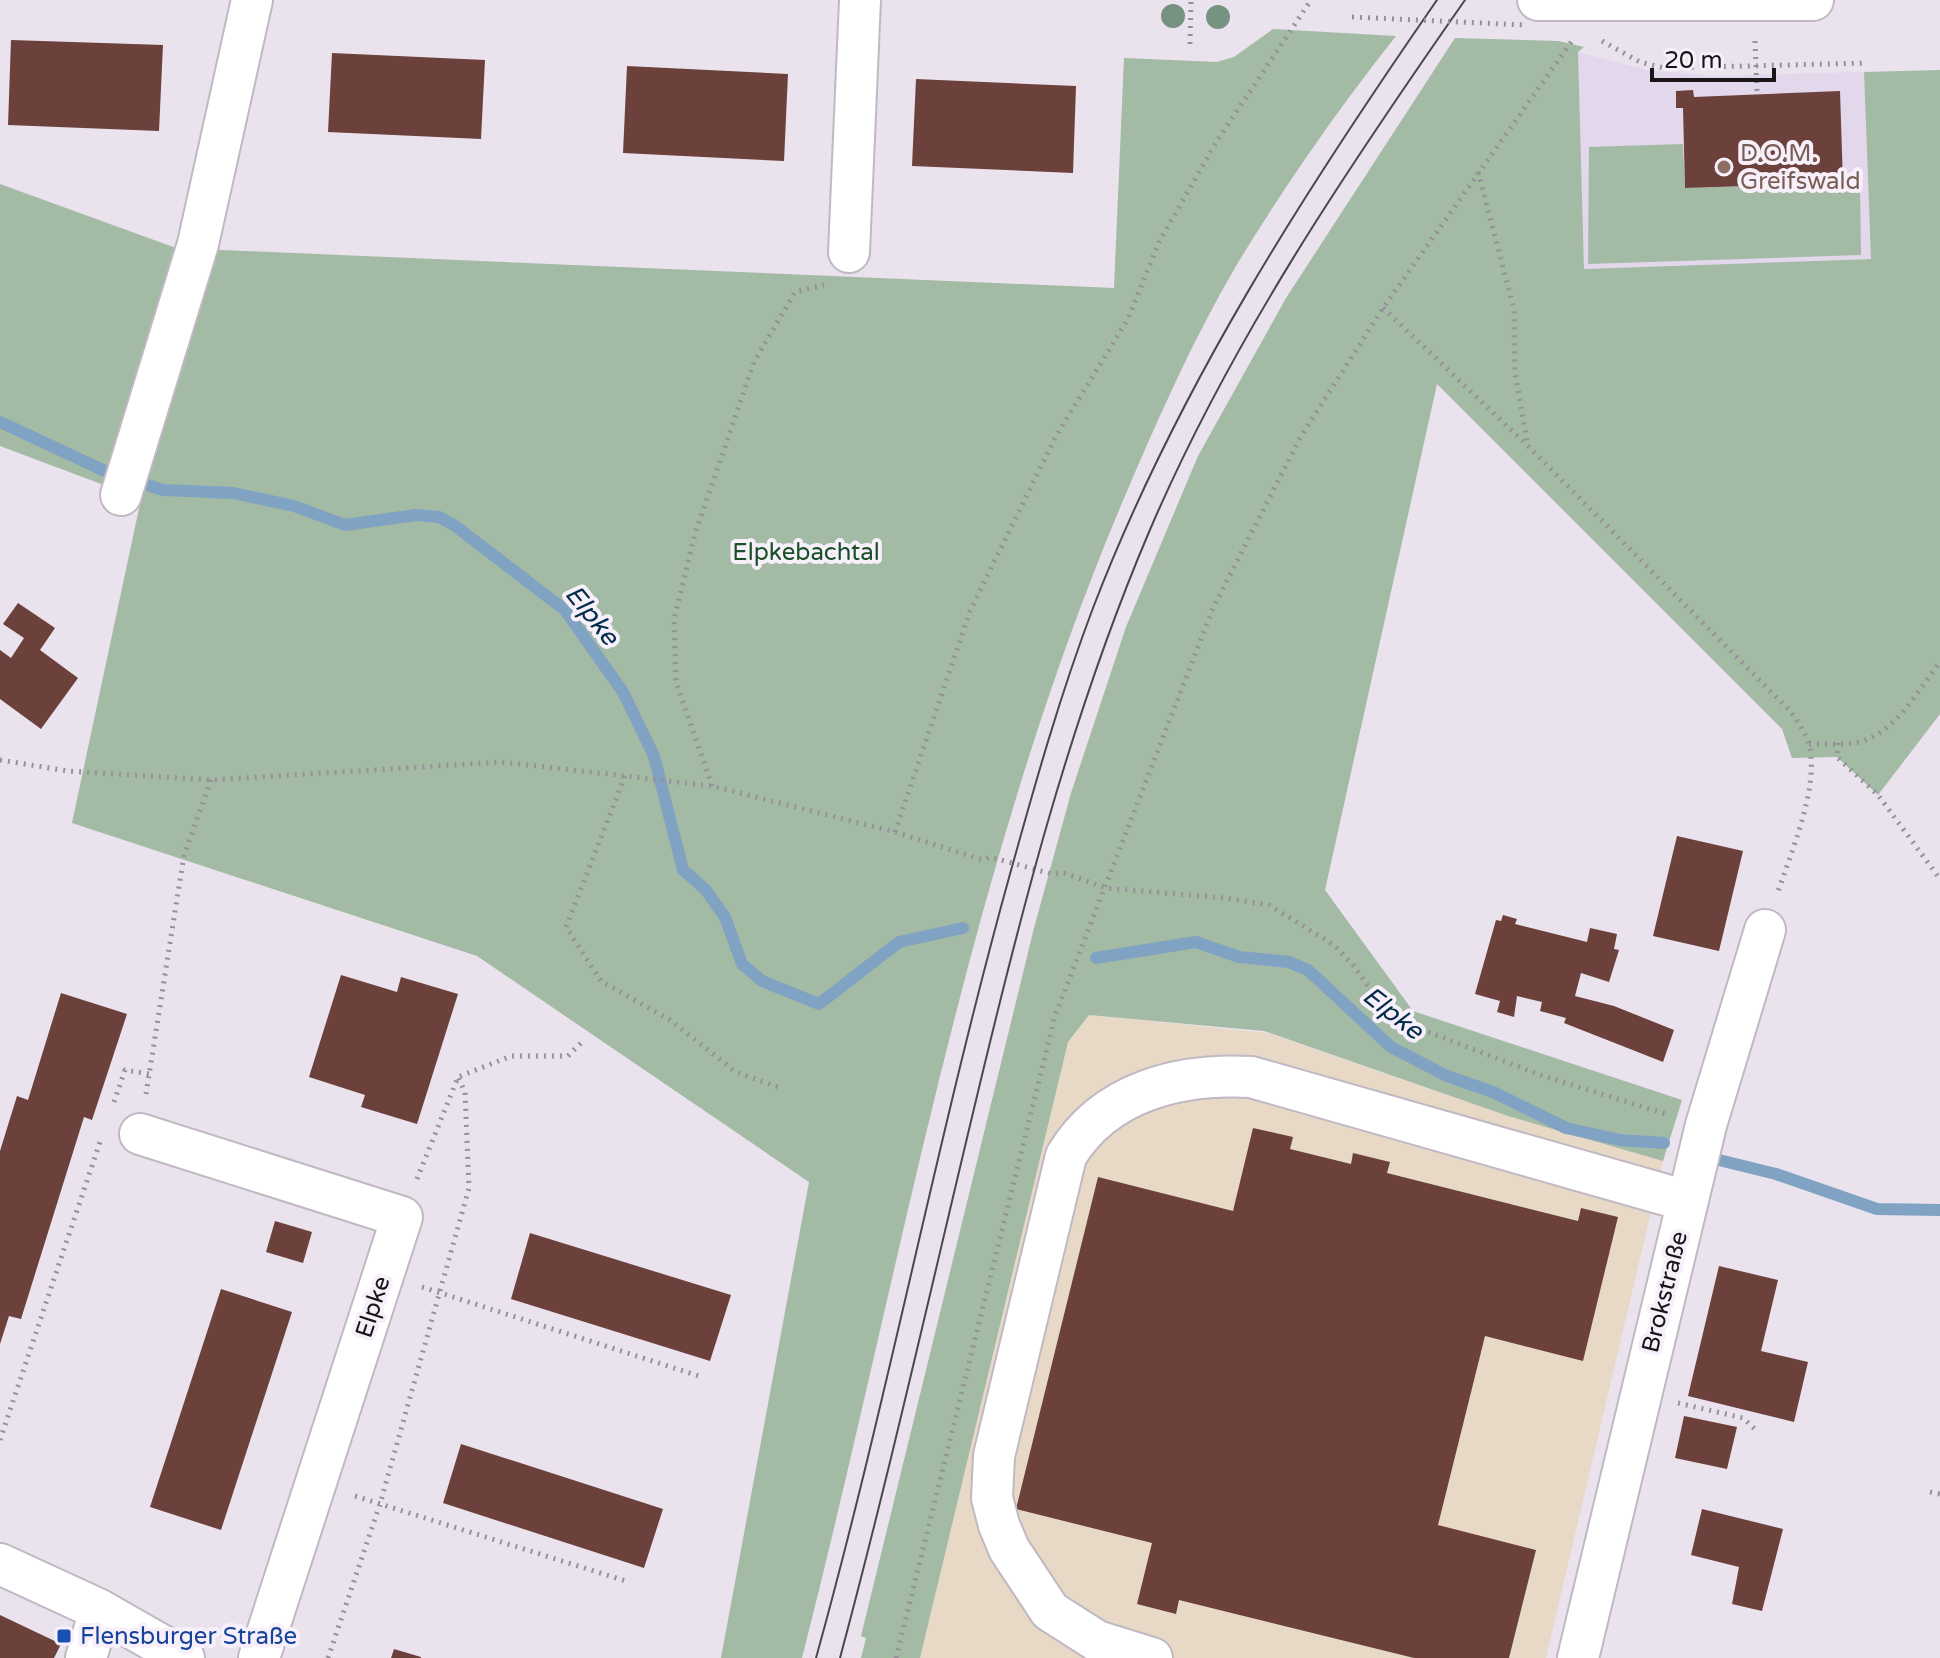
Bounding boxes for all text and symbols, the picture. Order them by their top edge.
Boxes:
scale bar [1652,32,1774,82]
text: 20 m [1664,46,1722,75]
place label: D.O.M. Greifswald [1740,139,1861,196]
marker: D.O.M. Greifswald [1715,158,1733,176]
park label: Elpkebachtal [732,538,880,567]
water label: Elpke [559,579,626,652]
water label: Elpke [1357,980,1430,1047]
street label: Brokstraße [1636,1228,1694,1356]
street label: Elpke [349,1273,397,1341]
place label: Flensburger Straße [80,1622,297,1651]
marker: Flensburger Straße [55,1627,73,1645]

